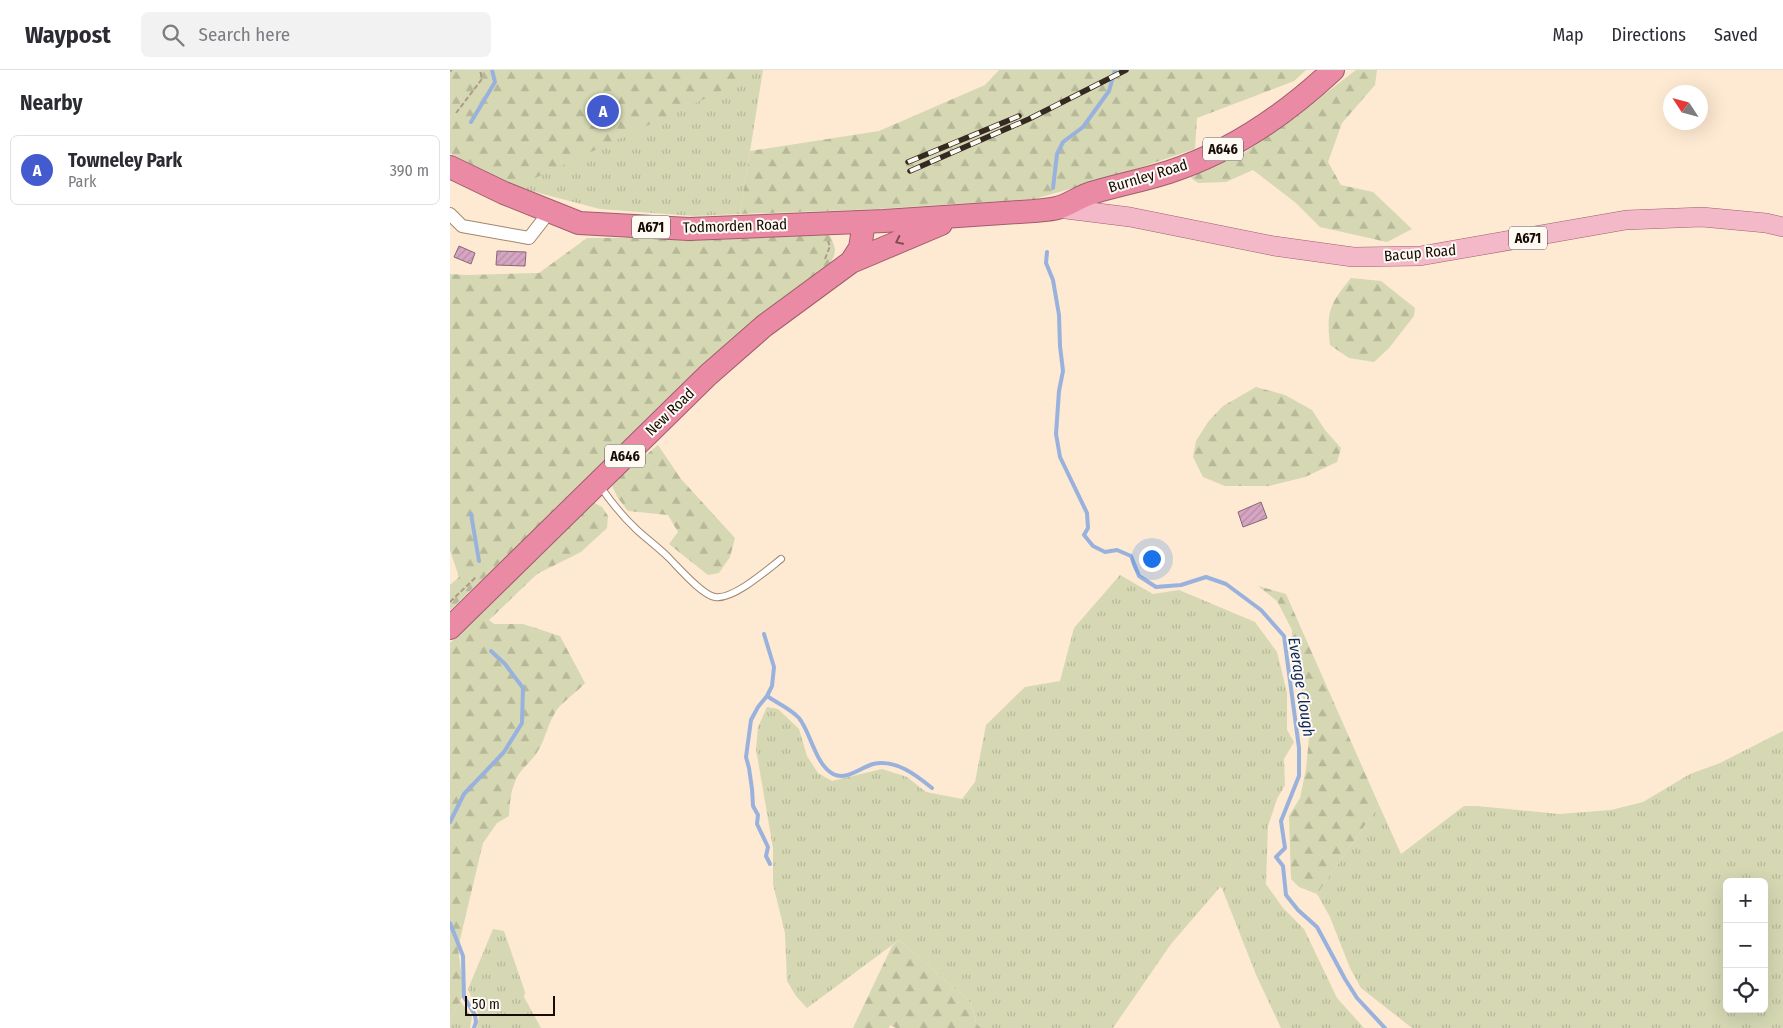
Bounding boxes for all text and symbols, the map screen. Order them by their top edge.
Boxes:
search box [141,12,491,57]
text: Waypost [25,21,111,49]
icon: search [159,21,187,49]
text: Search here [199,23,290,46]
text: Map [1552,24,1584,46]
text: Directions [1612,24,1686,46]
text: Saved [1714,24,1758,46]
north arrow [1663,85,1708,130]
text: Nearby [20,90,82,116]
pin: A [587,92,619,130]
road number: A646 [1203,138,1243,160]
text: Towneley Park [68,149,182,172]
street label: Burnley Road [1106,155,1190,197]
text: A [33,161,41,180]
text: 390 m [390,161,429,180]
text: Park [68,172,96,191]
street label: Todmorden Road [683,215,787,237]
road number: A671 [632,216,670,238]
road number: A671 [1509,226,1547,250]
one-way arrow [895,235,904,246]
street label: Bacup Road [1383,241,1457,265]
street label: New Road [642,384,698,440]
road number: A646 [605,444,645,468]
your location [1139,546,1165,572]
water label: Everage Clough [1284,636,1319,738]
map controls [1723,878,1768,1013]
button: + [1723,878,1768,923]
button: − [1723,923,1768,968]
button: locate [1723,968,1768,1013]
scale bar [465,993,555,1016]
text: 50 m [472,996,500,1013]

